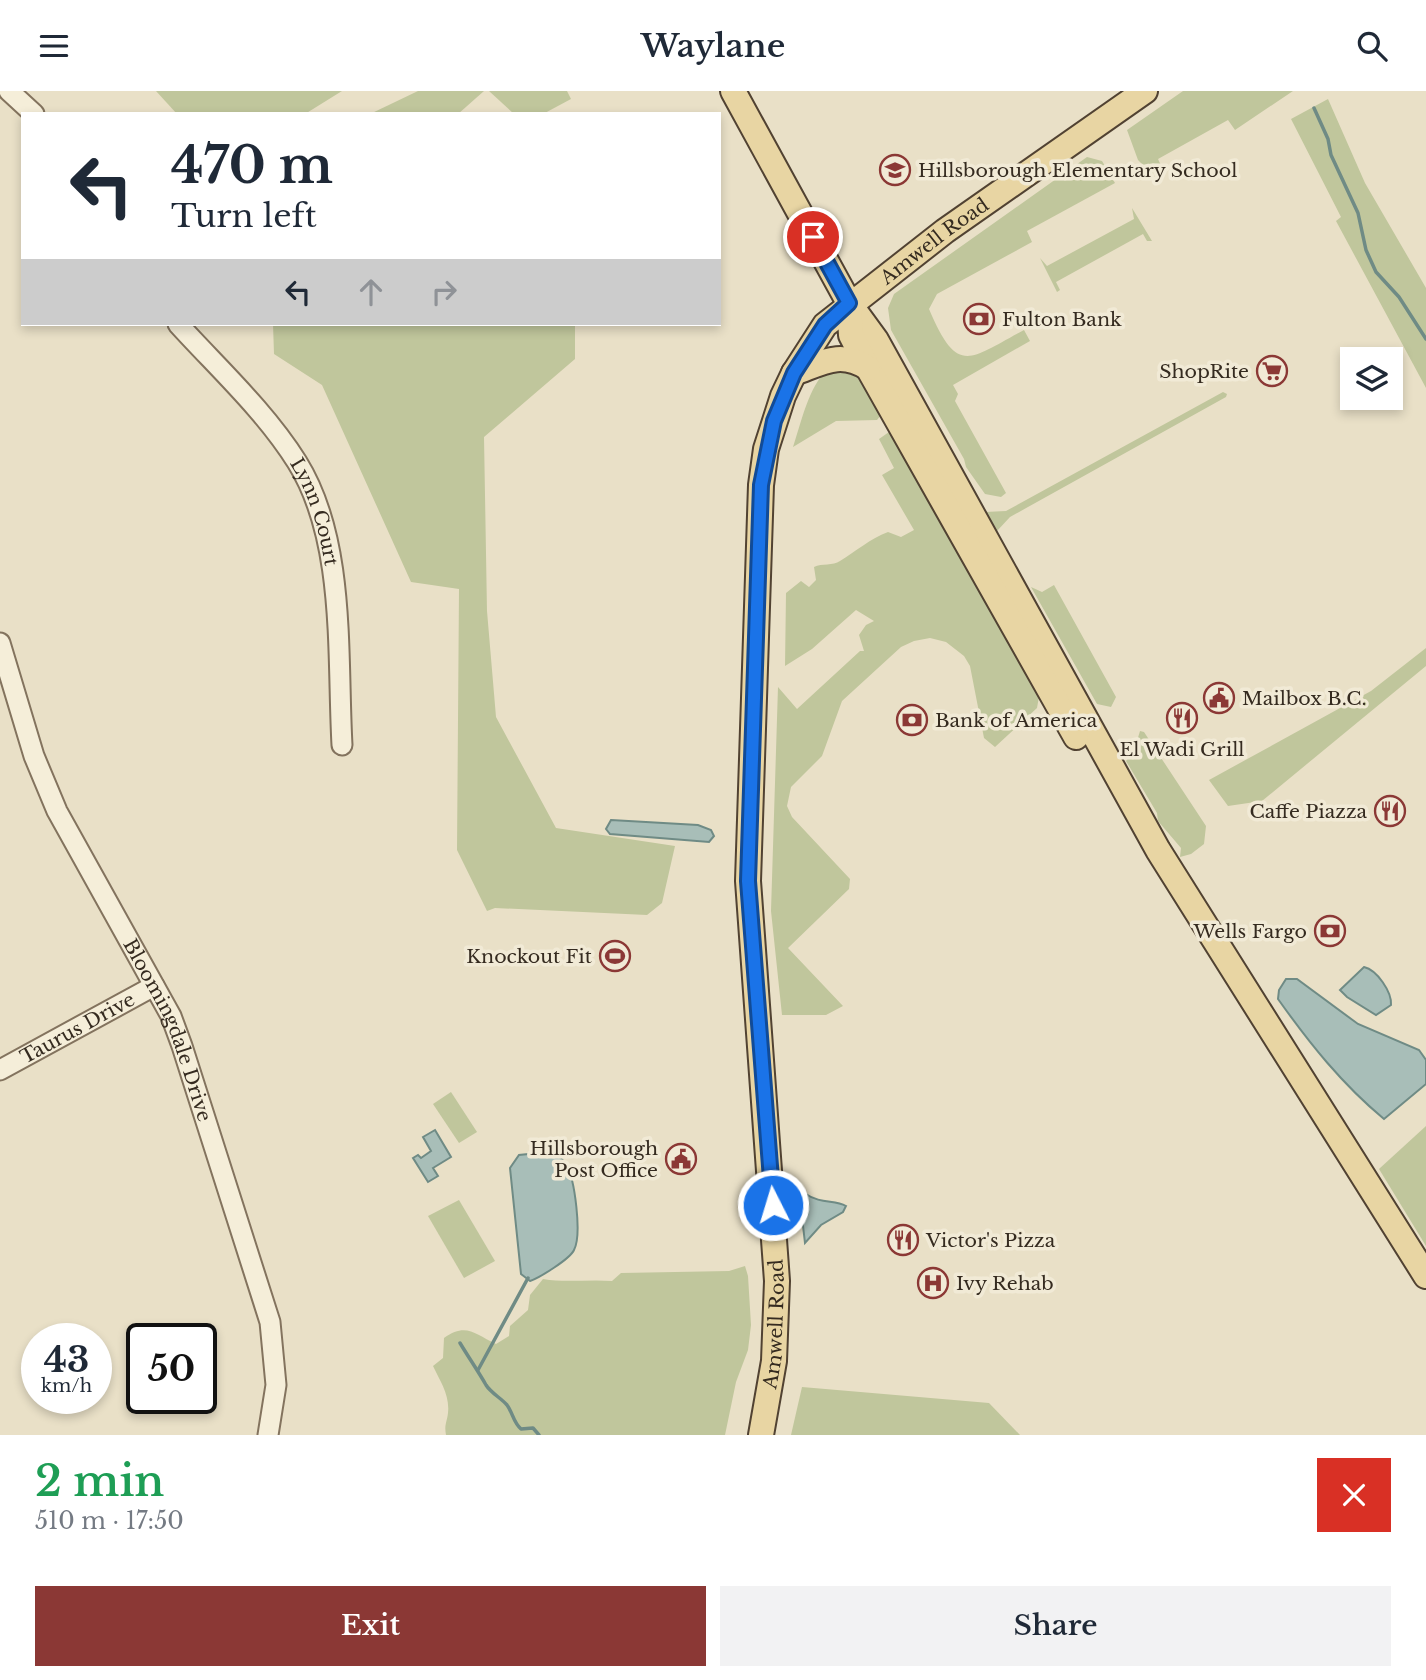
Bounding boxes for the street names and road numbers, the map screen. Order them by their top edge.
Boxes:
street label: Amwell Road [875,193,993,290]
street label: Lynn Court [285,454,343,568]
street label: Bloomingdale Drive [118,935,216,1124]
street label: Taurus Drive [16,988,139,1069]
street label: Amwell Road [758,1258,789,1392]

